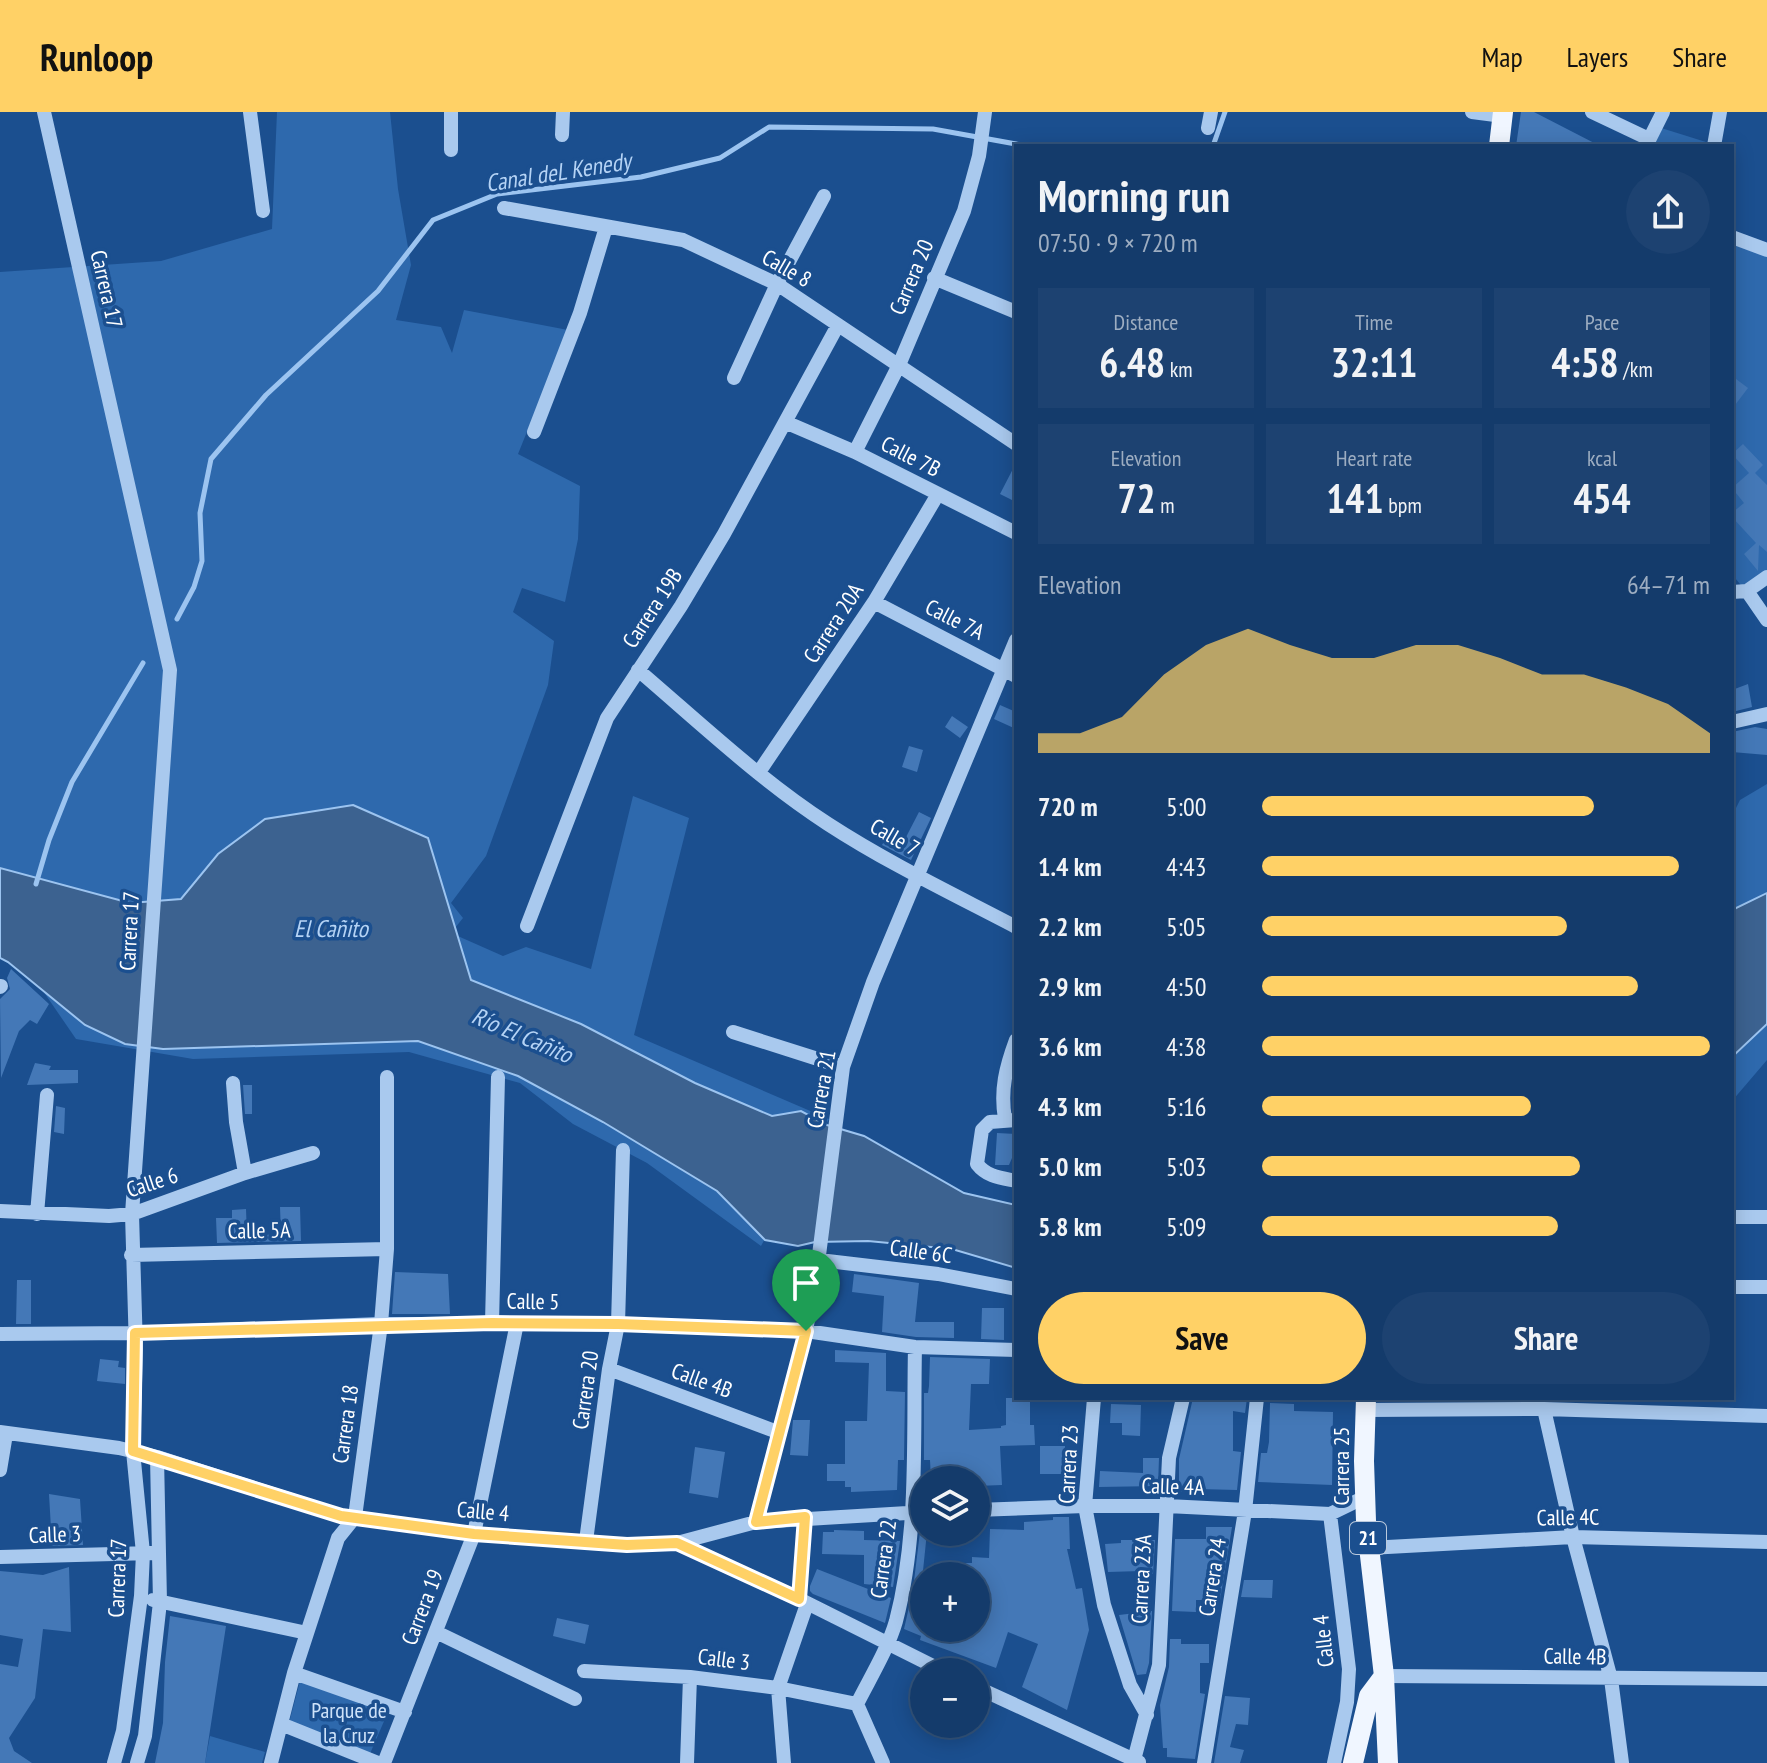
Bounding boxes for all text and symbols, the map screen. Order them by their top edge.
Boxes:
text: Runloop [40,32,153,81]
text: Map [1481,38,1523,75]
text: Layers [1567,38,1628,75]
text: Share [1672,38,1727,75]
water label: Canal deL Kenedy [483,145,636,199]
text: Morning run [1038,167,1230,224]
button: share [1626,170,1710,254]
text: 07:50 · 9 × 720 m [1038,226,1198,259]
street label: Carrera 20 [883,235,939,319]
street label: Calle 8 [757,243,817,293]
street label: Carrera 17 [84,247,130,331]
text: Distance [1114,308,1178,336]
text: Time [1355,308,1393,336]
text: Pace [1585,308,1619,336]
text: 6.48 [1099,336,1165,388]
text: 32:11 [1331,336,1417,388]
text: 4:58 [1551,336,1619,388]
text: km [1165,355,1193,383]
text: /km [1619,355,1653,383]
street label: Calle 7B [877,429,945,483]
text: Elevation [1111,444,1181,472]
text: Heart rate [1336,444,1412,472]
text: kcal [1587,444,1617,472]
text: 72 [1117,472,1156,524]
text: 141 [1326,472,1384,524]
text: 454 [1573,472,1631,524]
text: m [1156,491,1175,519]
text: bpm [1384,491,1422,519]
street label: Carrera 19B [616,563,688,653]
text: Elevation [1038,568,1121,601]
text: 64–71 m [1627,568,1710,601]
street label: Carrera 20A [797,577,869,668]
street label: Calle 7A [921,592,990,646]
text: 720 m [1038,790,1098,823]
text: 5:00 [1166,790,1206,823]
street label: Calle 7 [865,812,925,862]
text: 1.4 km [1038,850,1102,883]
text: 4:43 [1166,850,1206,883]
street label: Carrera 17 [113,891,145,971]
text: 2.2 km [1038,910,1102,943]
text: 5:05 [1166,910,1206,943]
water label: El Cañito [294,913,370,944]
text: 2.9 km [1038,970,1102,1003]
text: 4:50 [1166,970,1206,1003]
water label: Río El Cañito [467,1000,578,1071]
text: 3.6 km [1038,1030,1102,1063]
text: 4:38 [1166,1030,1206,1063]
street label: Carrera 21 [800,1048,842,1130]
text: 4.3 km [1038,1090,1102,1123]
text: 5:16 [1166,1090,1206,1123]
text: 5.0 km [1038,1150,1102,1183]
text: 5:03 [1166,1150,1206,1183]
street label: Calle 6 [123,1161,181,1203]
text: 5.8 km [1038,1210,1102,1243]
text: 5:09 [1166,1210,1206,1243]
street label: Calle 5A [227,1215,291,1245]
street label: Calle 6C [888,1233,954,1269]
pin [772,1249,840,1331]
icon: arrive [784,1261,828,1305]
street label: Calle 5 [507,1287,559,1315]
button: Save [1038,1292,1366,1384]
button: Share [1382,1292,1710,1384]
street label: Carrera 20 [566,1349,604,1431]
street label: Calle 4B [668,1356,736,1404]
street label: Carrera 18 [326,1383,364,1465]
street label: Carrera 23 [1052,1424,1084,1504]
street label: Carrera 25 [1327,1426,1355,1506]
map controls [910,1466,990,1738]
button: layers [910,1466,990,1546]
street label: Calle 4A [1141,1471,1206,1501]
street label: Calle 4 [456,1495,510,1527]
street label: Calle 4C [1536,1502,1600,1532]
street label: Carrera 22 [864,1518,902,1600]
street label: Calle 3 [28,1519,82,1549]
road number: 21 [1350,1522,1386,1554]
street label: Carrera 23A [1125,1533,1157,1624]
street label: Carrera 24 [1192,1536,1232,1618]
street label: Carrera 17 [102,1538,132,1618]
button: + [910,1562,990,1642]
street label: Carrera 19 [395,1565,449,1649]
street label: Calle 4 [1306,1613,1340,1669]
street label: Calle 4B [1543,1641,1607,1671]
street label: Calle 3 [696,1642,752,1676]
button: − [910,1658,990,1738]
park label: Parque de la Cruz [311,1696,387,1749]

